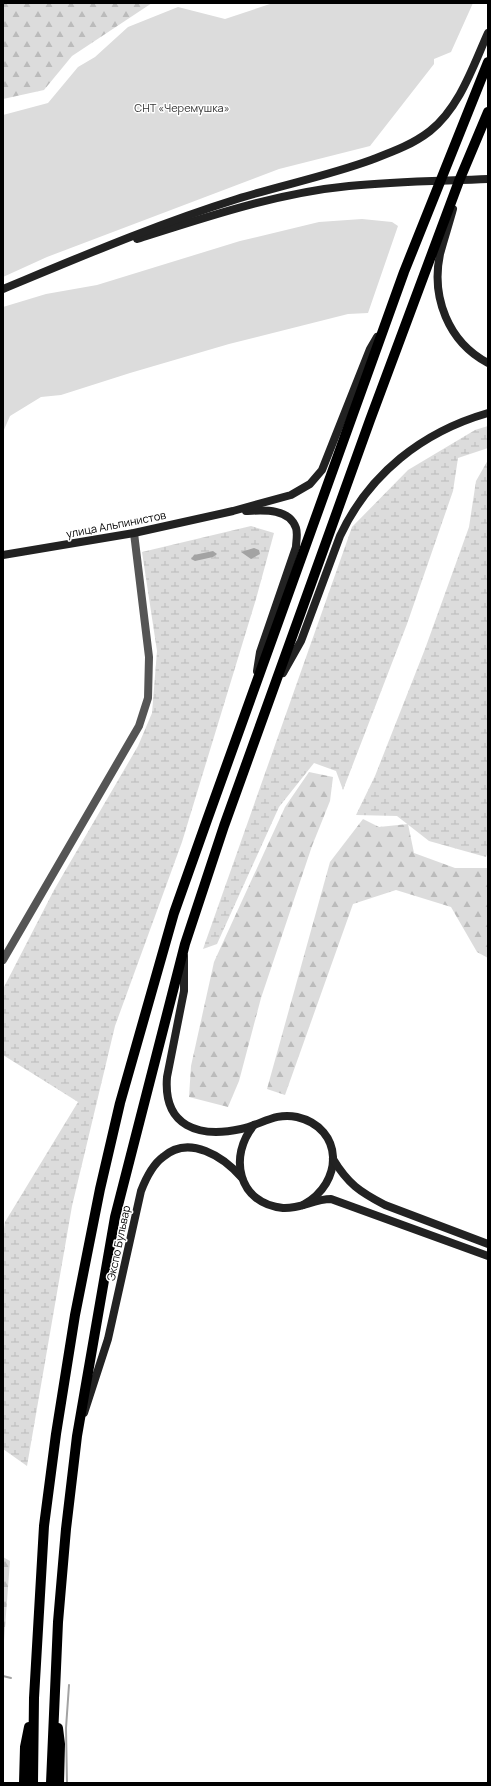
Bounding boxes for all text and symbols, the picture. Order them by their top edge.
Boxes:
park label: СНТ «Черемушка» [134,100,230,115]
street label: улица Альпинистов [65,507,167,541]
street label: Экспо Бульвар [103,1203,133,1282]

